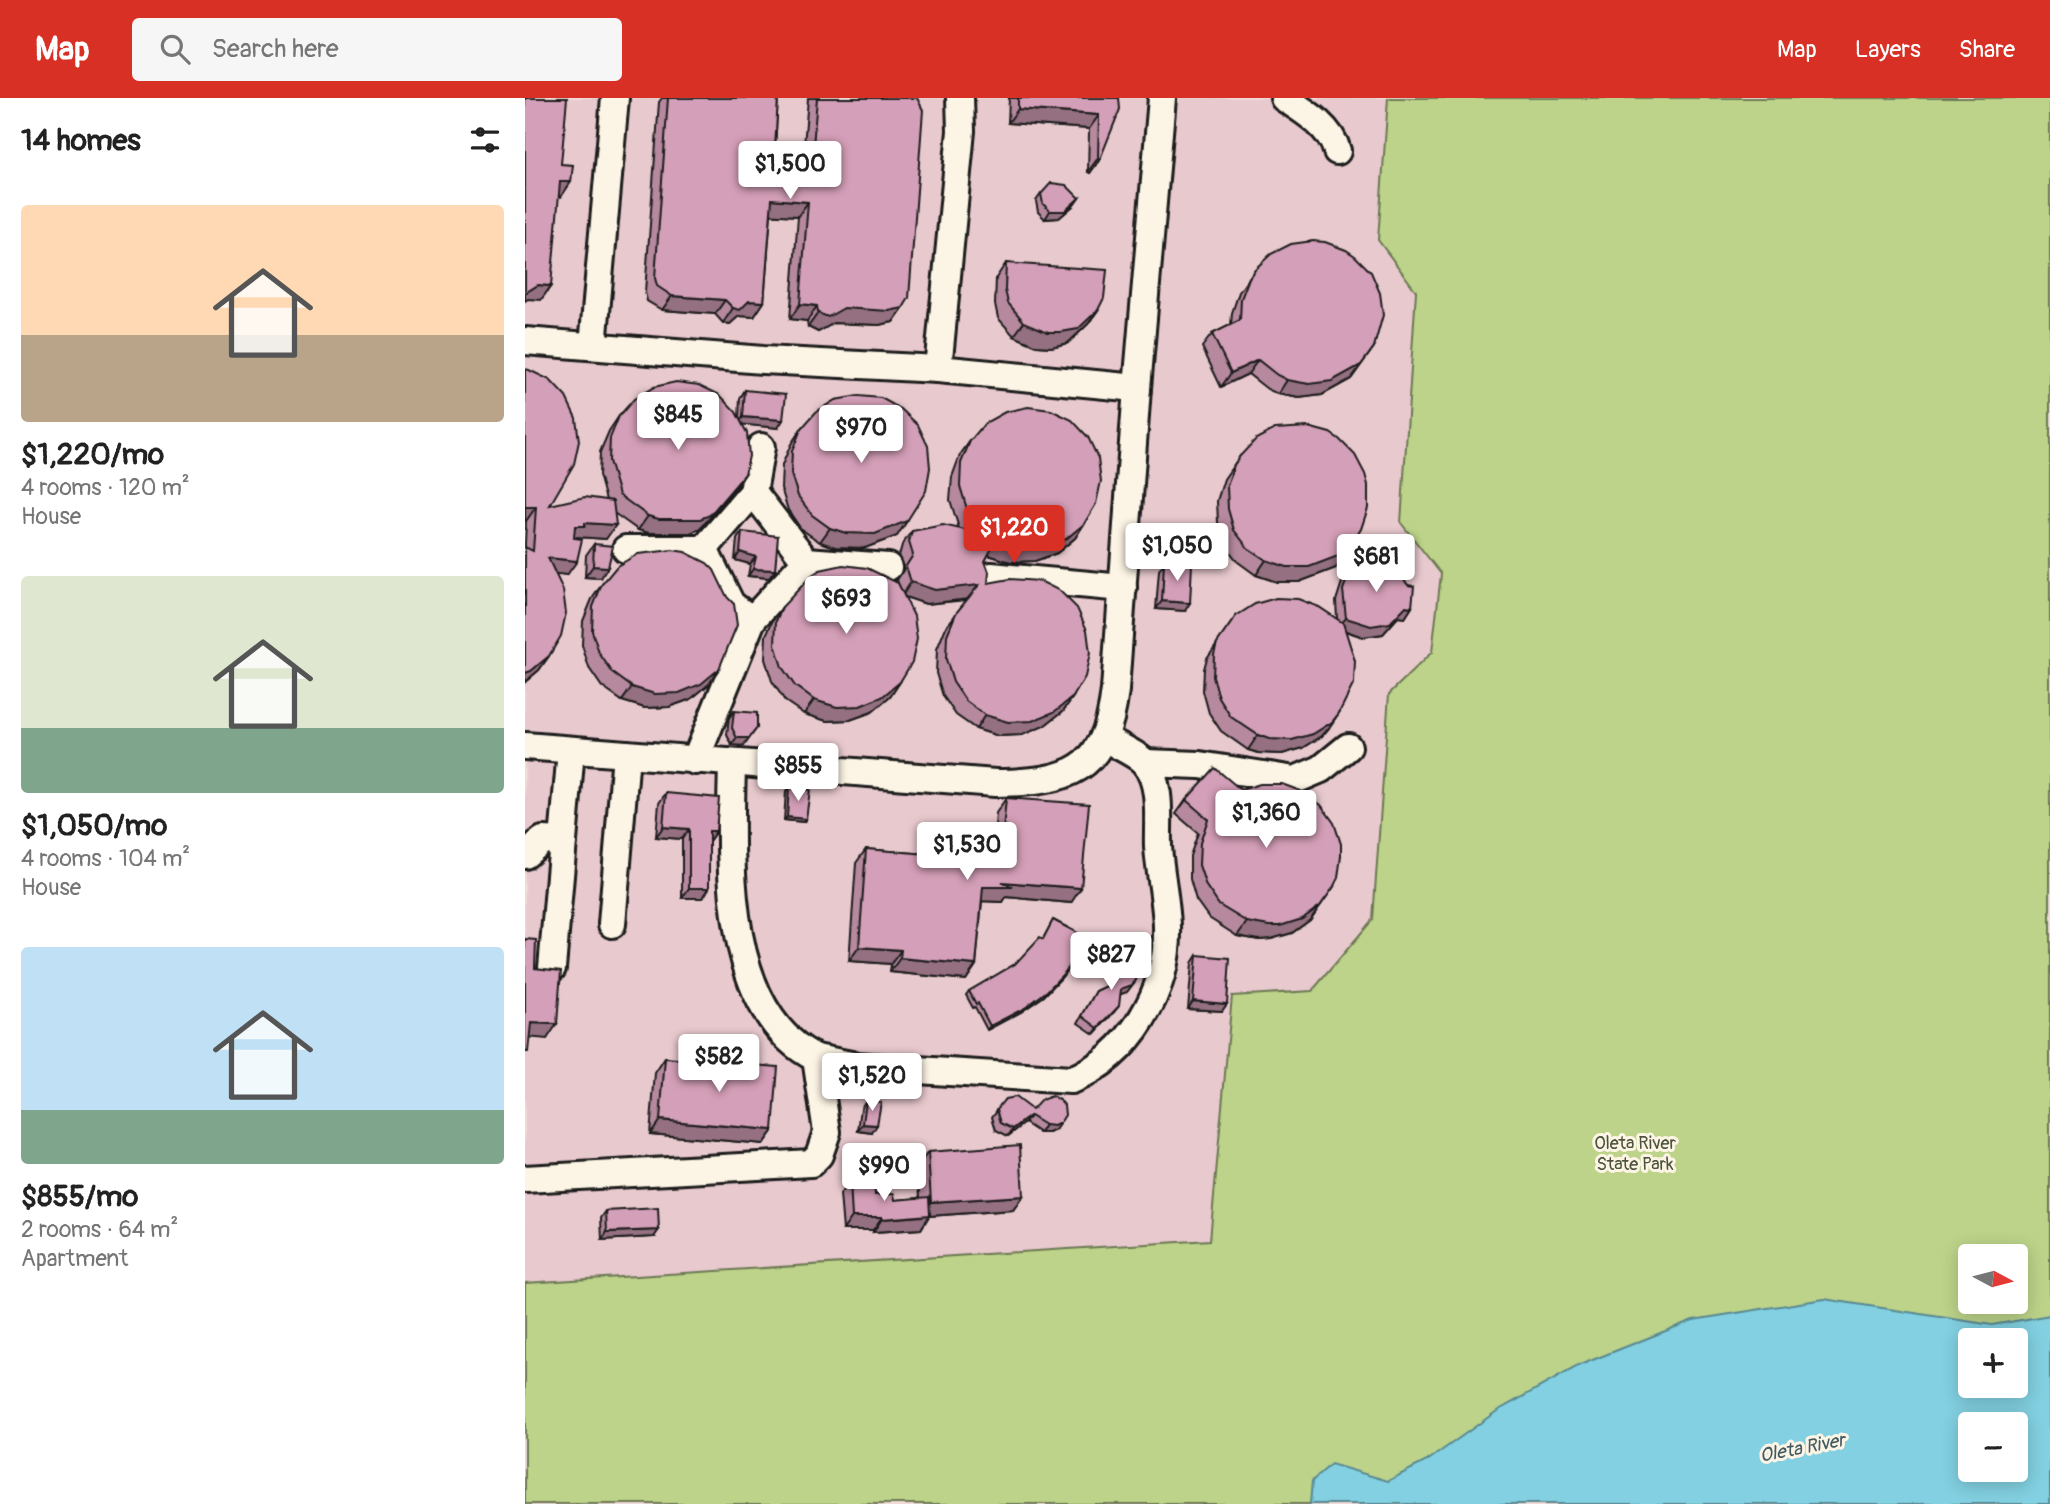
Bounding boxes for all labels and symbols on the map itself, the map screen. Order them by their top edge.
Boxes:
pin: $1,500 [733,141,847,201]
pin: $845 [637,392,719,452]
pin: $970 [820,406,902,465]
pin: $1,220 [957,505,1071,565]
pin: $1,050 [1120,524,1234,583]
pin: $681 [1335,534,1417,594]
pin: $693 [805,576,887,636]
pin: $855 [757,744,839,803]
pin: $1,360 [1209,790,1323,850]
pin: $1,530 [910,822,1024,882]
pin: $827 [1070,932,1152,992]
pin: $582 [678,1034,760,1094]
pin: $1,520 [815,1054,929,1113]
park label: Oleta River State Park [1594,1132,1676,1176]
pin: $990 [843,1144,925,1203]
north arrow [1958,1244,2028,1314]
water label: Oleta River [1758,1428,1849,1468]

